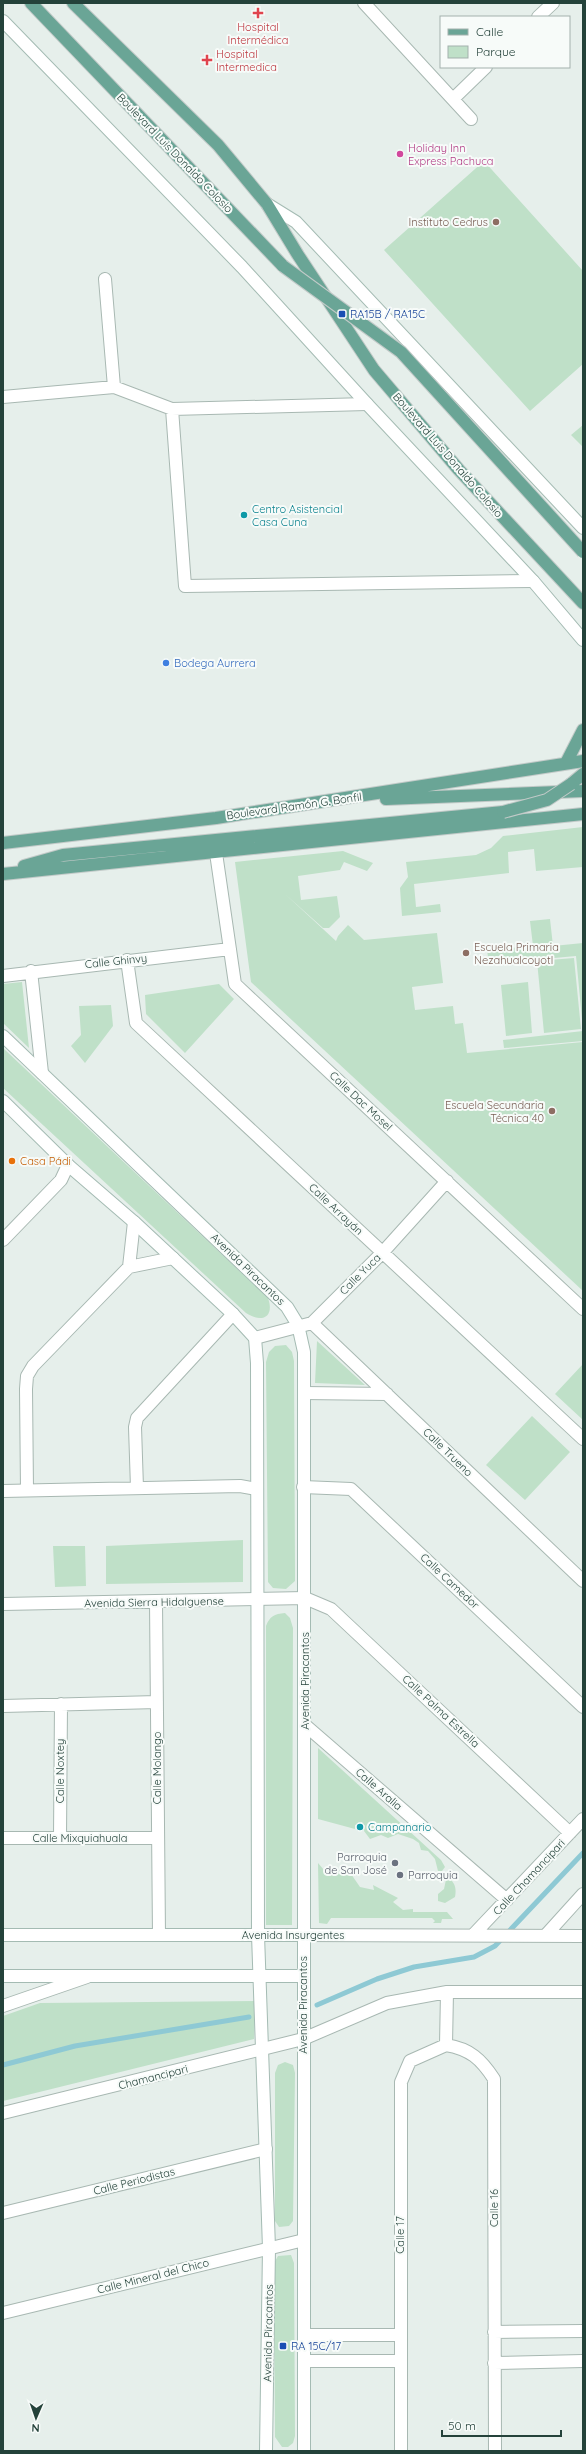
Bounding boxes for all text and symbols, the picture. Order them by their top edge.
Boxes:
marker: Hospital Intermédica [252,7,264,19]
legend [440,16,570,68]
place label: Hospital Intermédica [228,20,288,47]
text: Calle [476,24,504,39]
text: Parque [476,44,516,59]
place label: Hospital Intermedica [216,47,277,74]
marker: Hospital Intermedica [201,54,213,66]
street label: Boulevard Luis Donaldo Colosio [114,90,236,216]
place label: Holiday Inn Express Pachuca [408,141,494,168]
marker: Holiday Inn Express Pachuca [395,149,405,159]
place label: Instituto Cedrus [409,215,488,229]
marker: Instituto Cedrus [491,217,501,227]
place label: RA15B / RA15C [350,307,425,321]
marker: RA15B / RA15C [337,309,347,319]
street label: Boulevard Luis Donaldo Colosio [390,390,506,521]
place label: Centro Asistencial Casa Cuna [252,502,342,529]
marker: Centro Asistencial Casa Cuna [239,510,249,520]
place label: Bodega Aurrera [174,656,256,670]
marker: Bodega Aurrera [161,658,171,668]
street label: Boulevard Ramón G. Bonfil [225,790,363,822]
place label: Escuela Primaria Nezahualcoyotl [474,940,559,967]
marker: Escuela Primaria Nezahualcoyotl [461,948,471,958]
street label: Calle Ghinvy [84,951,148,971]
street label: Calle Dac Mosel [327,1068,395,1134]
place label: Escuela Secundaria Técnica 40 [445,1098,544,1125]
marker: Escuela Secundaria Técnica 40 [547,1106,557,1116]
place label: Casa Pádi [20,1154,71,1168]
marker: Casa Pádi [7,1156,17,1166]
street label: Calle Arrayán [306,1180,366,1238]
street label: Avenida Piracantos [208,1230,288,1308]
street label: Calle Yuca [336,1250,384,1298]
street label: Calle Trueno [420,1425,476,1479]
street label: Calle Camedor [418,1550,483,1612]
street label: Avenida Sierra Hidalguense [84,1594,224,1610]
street label: Avenida Piracantos [298,1632,312,1730]
street label: Calle Palma Estrella [399,1672,483,1750]
street label: Calle Molango [150,1731,164,1804]
street label: Calle Noxtey [53,1739,67,1803]
street label: Calle Aralia [353,1765,405,1813]
place label: Campanario [368,1820,432,1834]
marker: Campanario [355,1822,365,1832]
street label: Calle Mixquiahuala [33,1831,127,1845]
street label: Calle Chamancipari [490,1836,568,1918]
place label: Parroquia de San José [325,1850,387,1877]
marker: Parroquia de San José [390,1858,400,1868]
place label: Parroquia [408,1868,458,1882]
marker: Parroquia [395,1870,405,1880]
street label: Avenida Insurgentes [242,1928,344,1942]
street label: Avenida Piracantos [296,1956,310,2054]
street label: Chamancipari [117,2062,189,2092]
street label: Calle Periodistas [92,2164,176,2198]
street label: Calle 16 [487,2189,501,2227]
street label: Calle 17 [393,2216,407,2254]
street label: Calle Mineral del Chico [96,2255,211,2297]
street label: Avenida Piracantos [260,2284,276,2382]
place label: RA 15C/17 [291,2339,342,2353]
marker: RA 15C/17 [278,2341,288,2351]
north arrow [16,2398,56,2438]
scale bar [442,2412,561,2438]
text: 50 m [448,2418,476,2433]
text: N [31,2421,40,2435]

